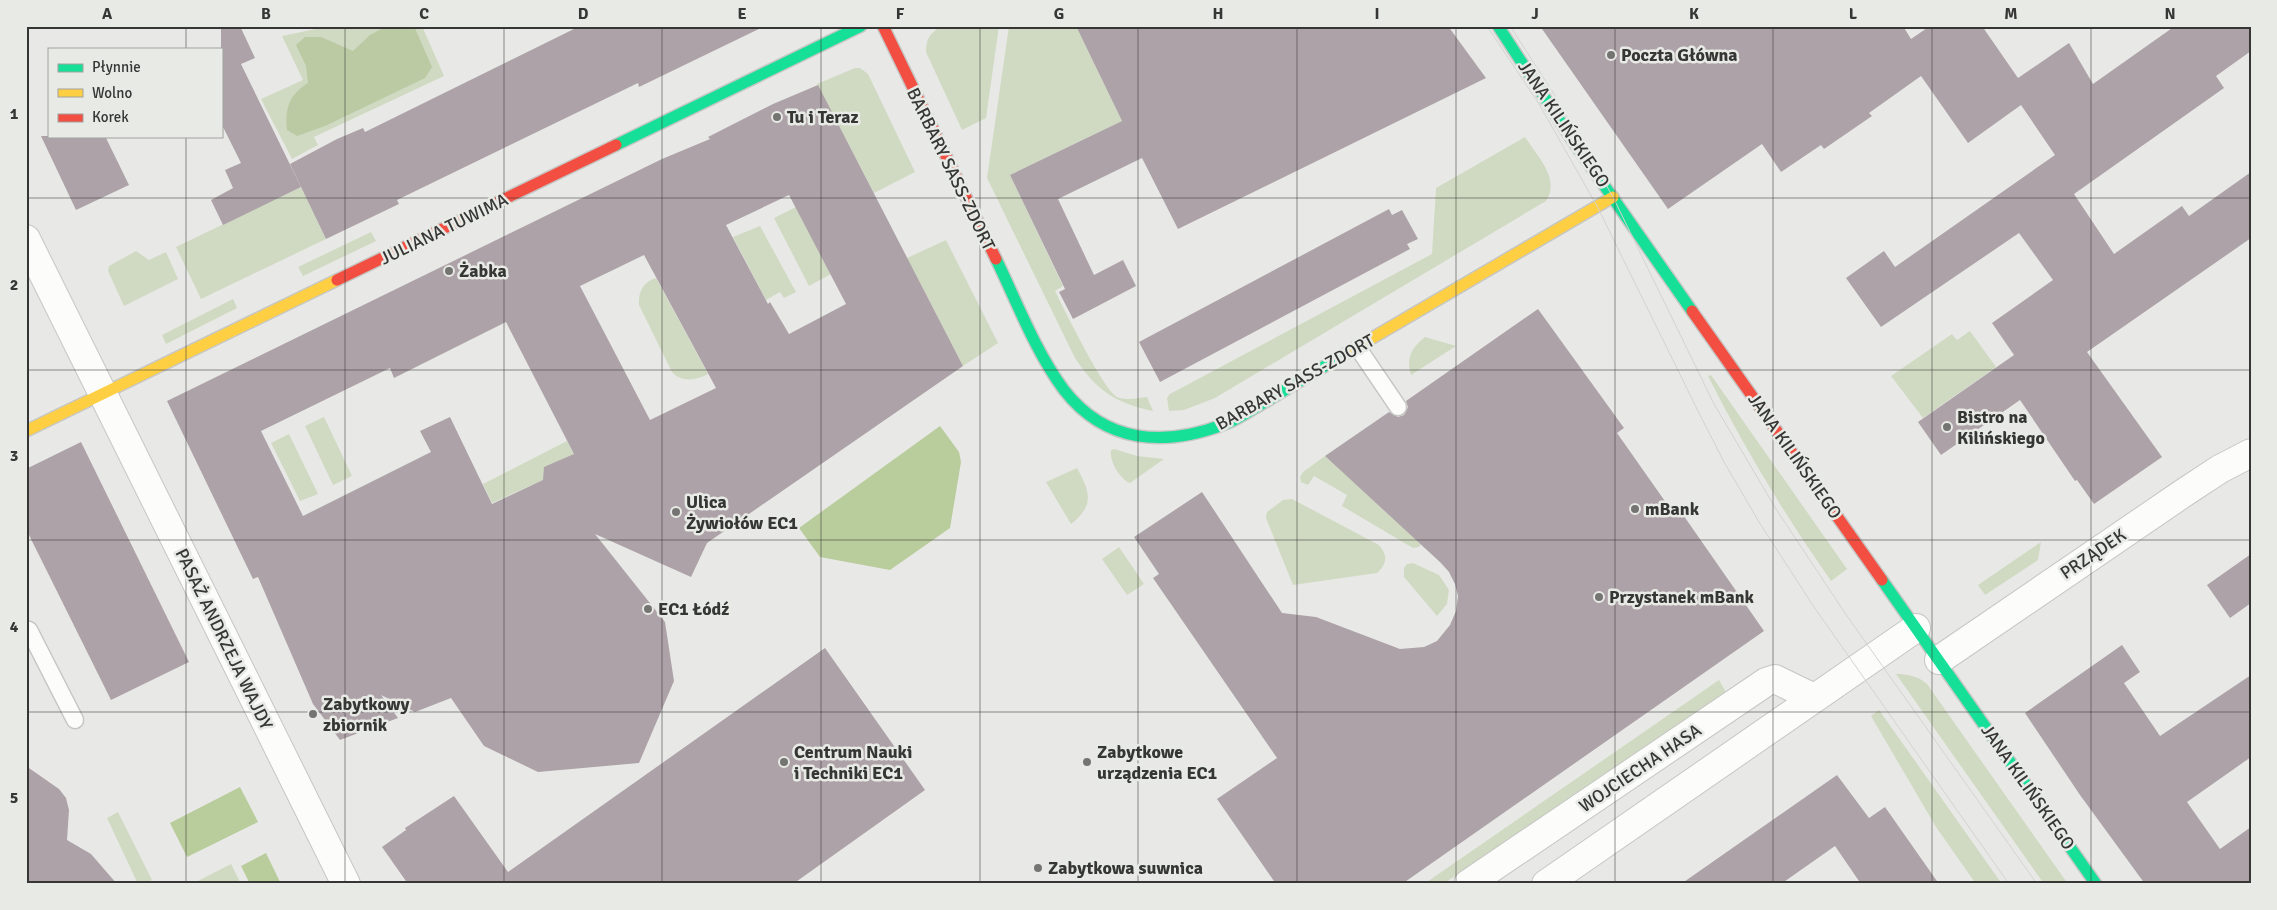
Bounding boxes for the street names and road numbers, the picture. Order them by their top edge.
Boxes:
street label: JANA KILIŃSKIEGO [1513,56,1615,192]
street label: BARBARY SASS-ZDORT [902,84,1000,254]
street label: JULIANA TUWIMA [376,188,512,270]
street label: BARBARY SASS-ZDORT [1212,329,1378,435]
street label: JANA KILIŃSKIEGO [1743,389,1847,523]
street label: PRZĄDEK [2056,524,2130,584]
street label: PASAŻ ANDRZEJA WAJDY [171,545,277,733]
street label: WOJCIECHA HASA [1575,719,1705,817]
street label: JANA KILIŃSKIEGO [1976,720,2080,854]

